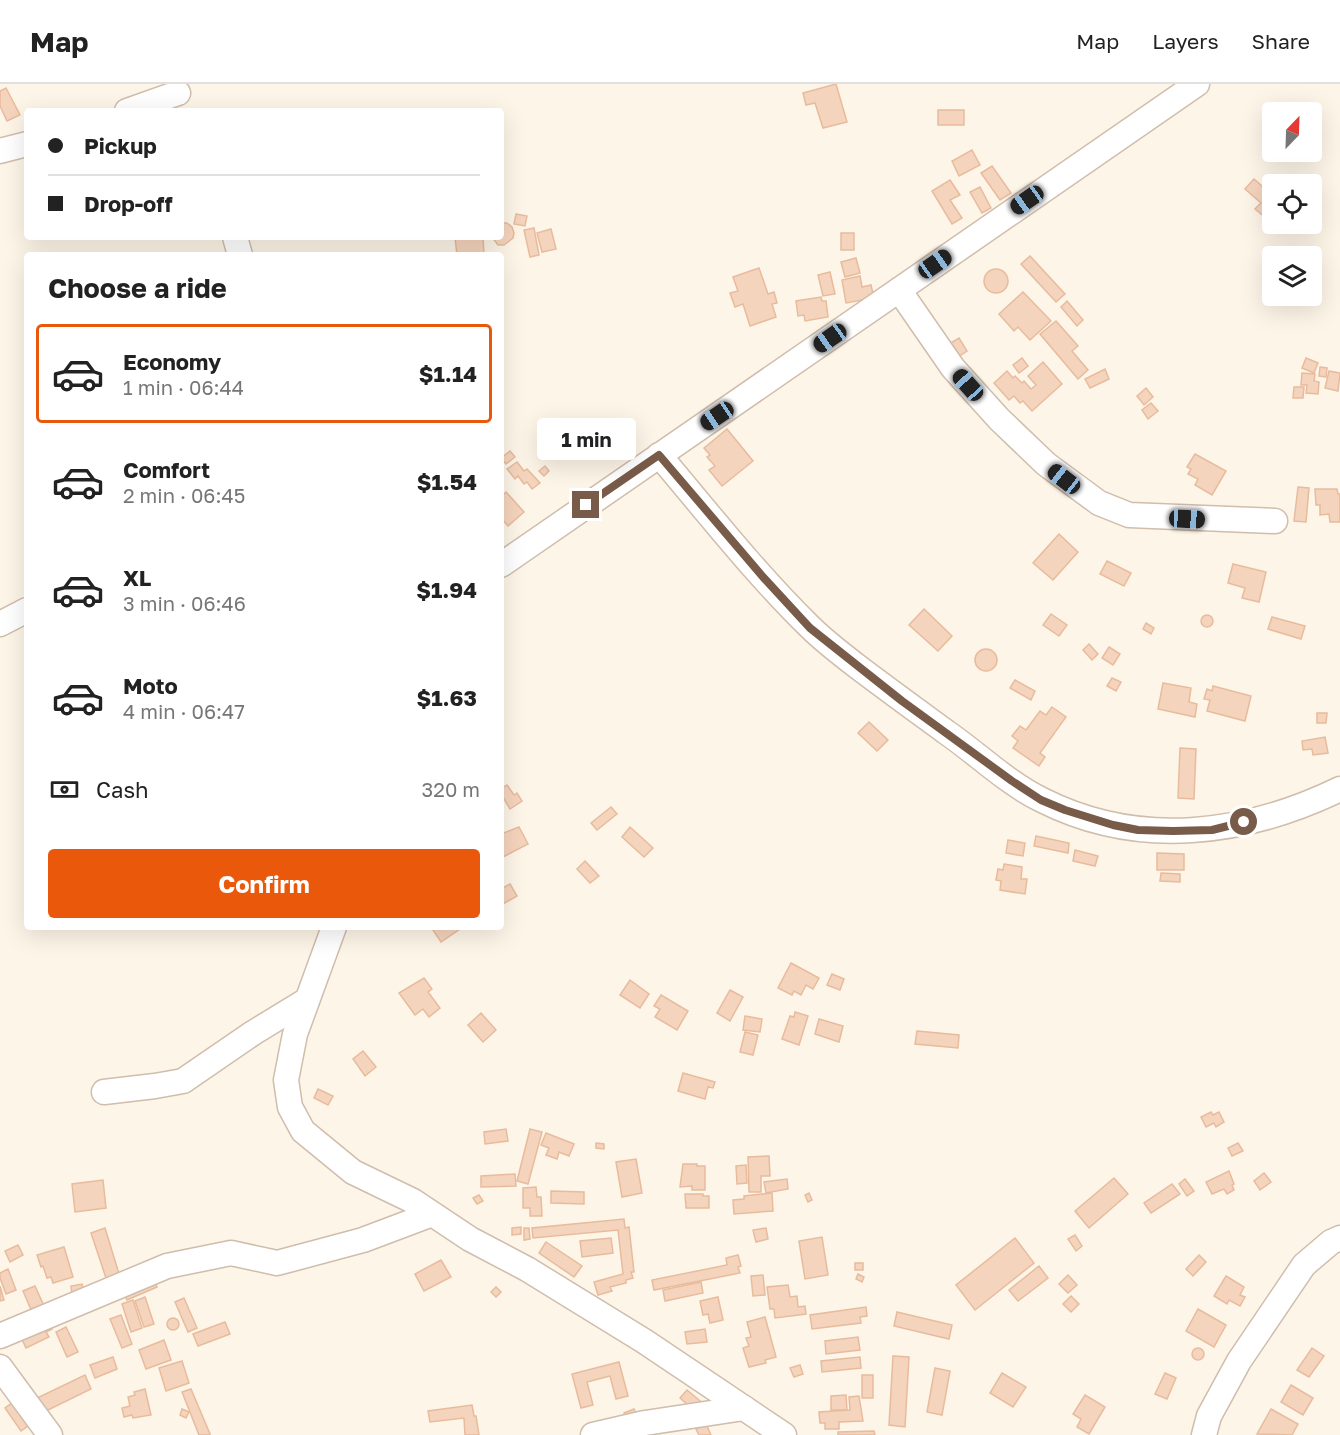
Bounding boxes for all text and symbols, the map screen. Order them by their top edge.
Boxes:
text: Map [30,25,88,58]
text: Map [1076,28,1119,54]
text: Layers [1152,28,1219,54]
text: Share [1252,28,1310,54]
north arrow [1262,102,1322,162]
map controls [1262,102,1322,306]
text: Pickup [84,132,157,159]
button: locate [1262,174,1322,234]
car [1007,182,1047,218]
text: Drop-off [84,190,173,217]
car [915,246,955,282]
button: layers [1262,246,1322,306]
text: Choose a ride [48,272,227,304]
car [810,320,850,356]
icon: car [51,347,105,401]
text: Economy [123,348,221,375]
text: $1.14 [419,360,477,387]
car [949,366,987,404]
text: 1 min · 06:44 [123,375,244,399]
car [697,398,737,434]
callout: 1 min [536,418,636,460]
text: 1 min [561,427,612,451]
icon: car [51,455,105,509]
text: Comfort [123,456,210,483]
car [1044,461,1084,497]
text: $1.54 [417,468,477,495]
text: 2 min · 06:45 [123,483,245,507]
route end [572,491,599,518]
car [1169,509,1205,529]
icon: car [51,563,105,617]
text: XL [123,564,151,591]
text: $1.94 [416,576,477,603]
text: 3 min · 06:46 [123,591,246,615]
icon: car [51,671,105,725]
text: Moto [123,672,178,699]
text: $1.63 [416,684,477,711]
text: 4 min · 06:47 [123,699,245,723]
icon: cash [48,773,81,806]
text: Cash [96,776,149,803]
text: 320 m [422,777,480,801]
route start [1230,808,1257,835]
button: Confirm [48,849,480,918]

